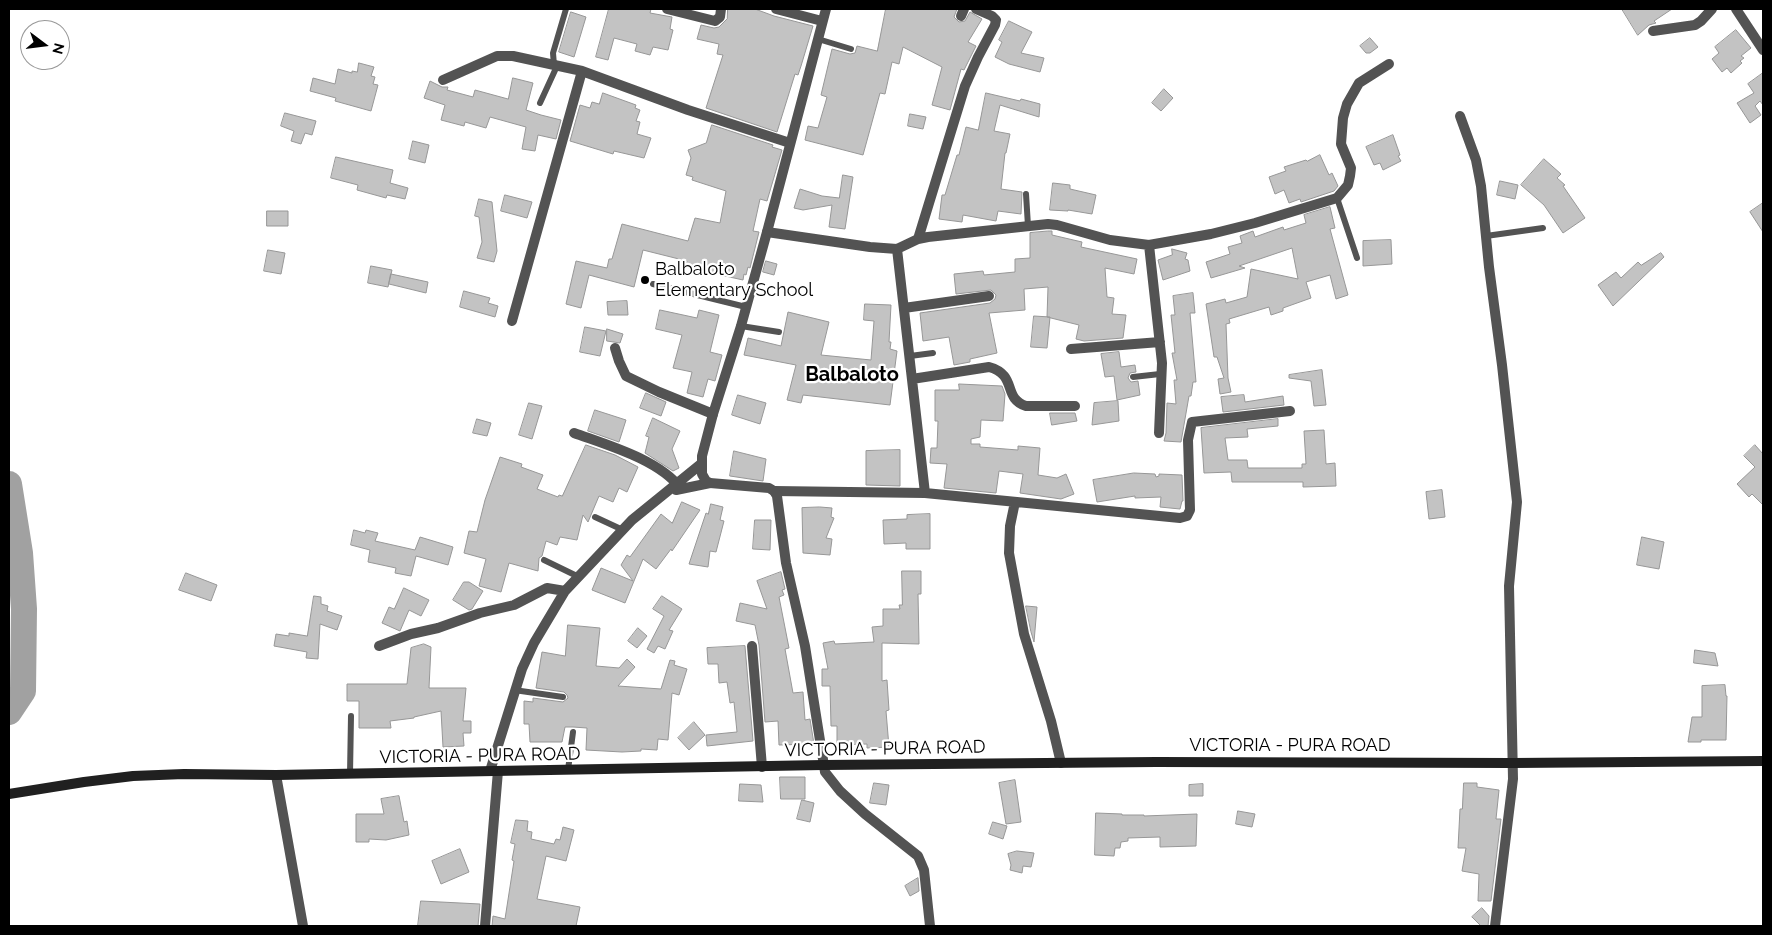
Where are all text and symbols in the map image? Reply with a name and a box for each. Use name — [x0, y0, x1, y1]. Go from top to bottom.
north arrow — [20, 20, 70, 70]
text: N — [49, 41, 68, 56]
place label: Balbaloto Elementary School — [655, 259, 813, 302]
marker: Balbaloto Elementary School — [639, 274, 651, 286]
district label: Balbaloto — [805, 363, 899, 387]
street label: VICTORIA - PURA ROAD — [1189, 735, 1391, 757]
street label: VICTORIA - PURA ROAD — [784, 736, 986, 762]
street label: VICTORIA - PURA ROAD — [379, 743, 581, 769]

